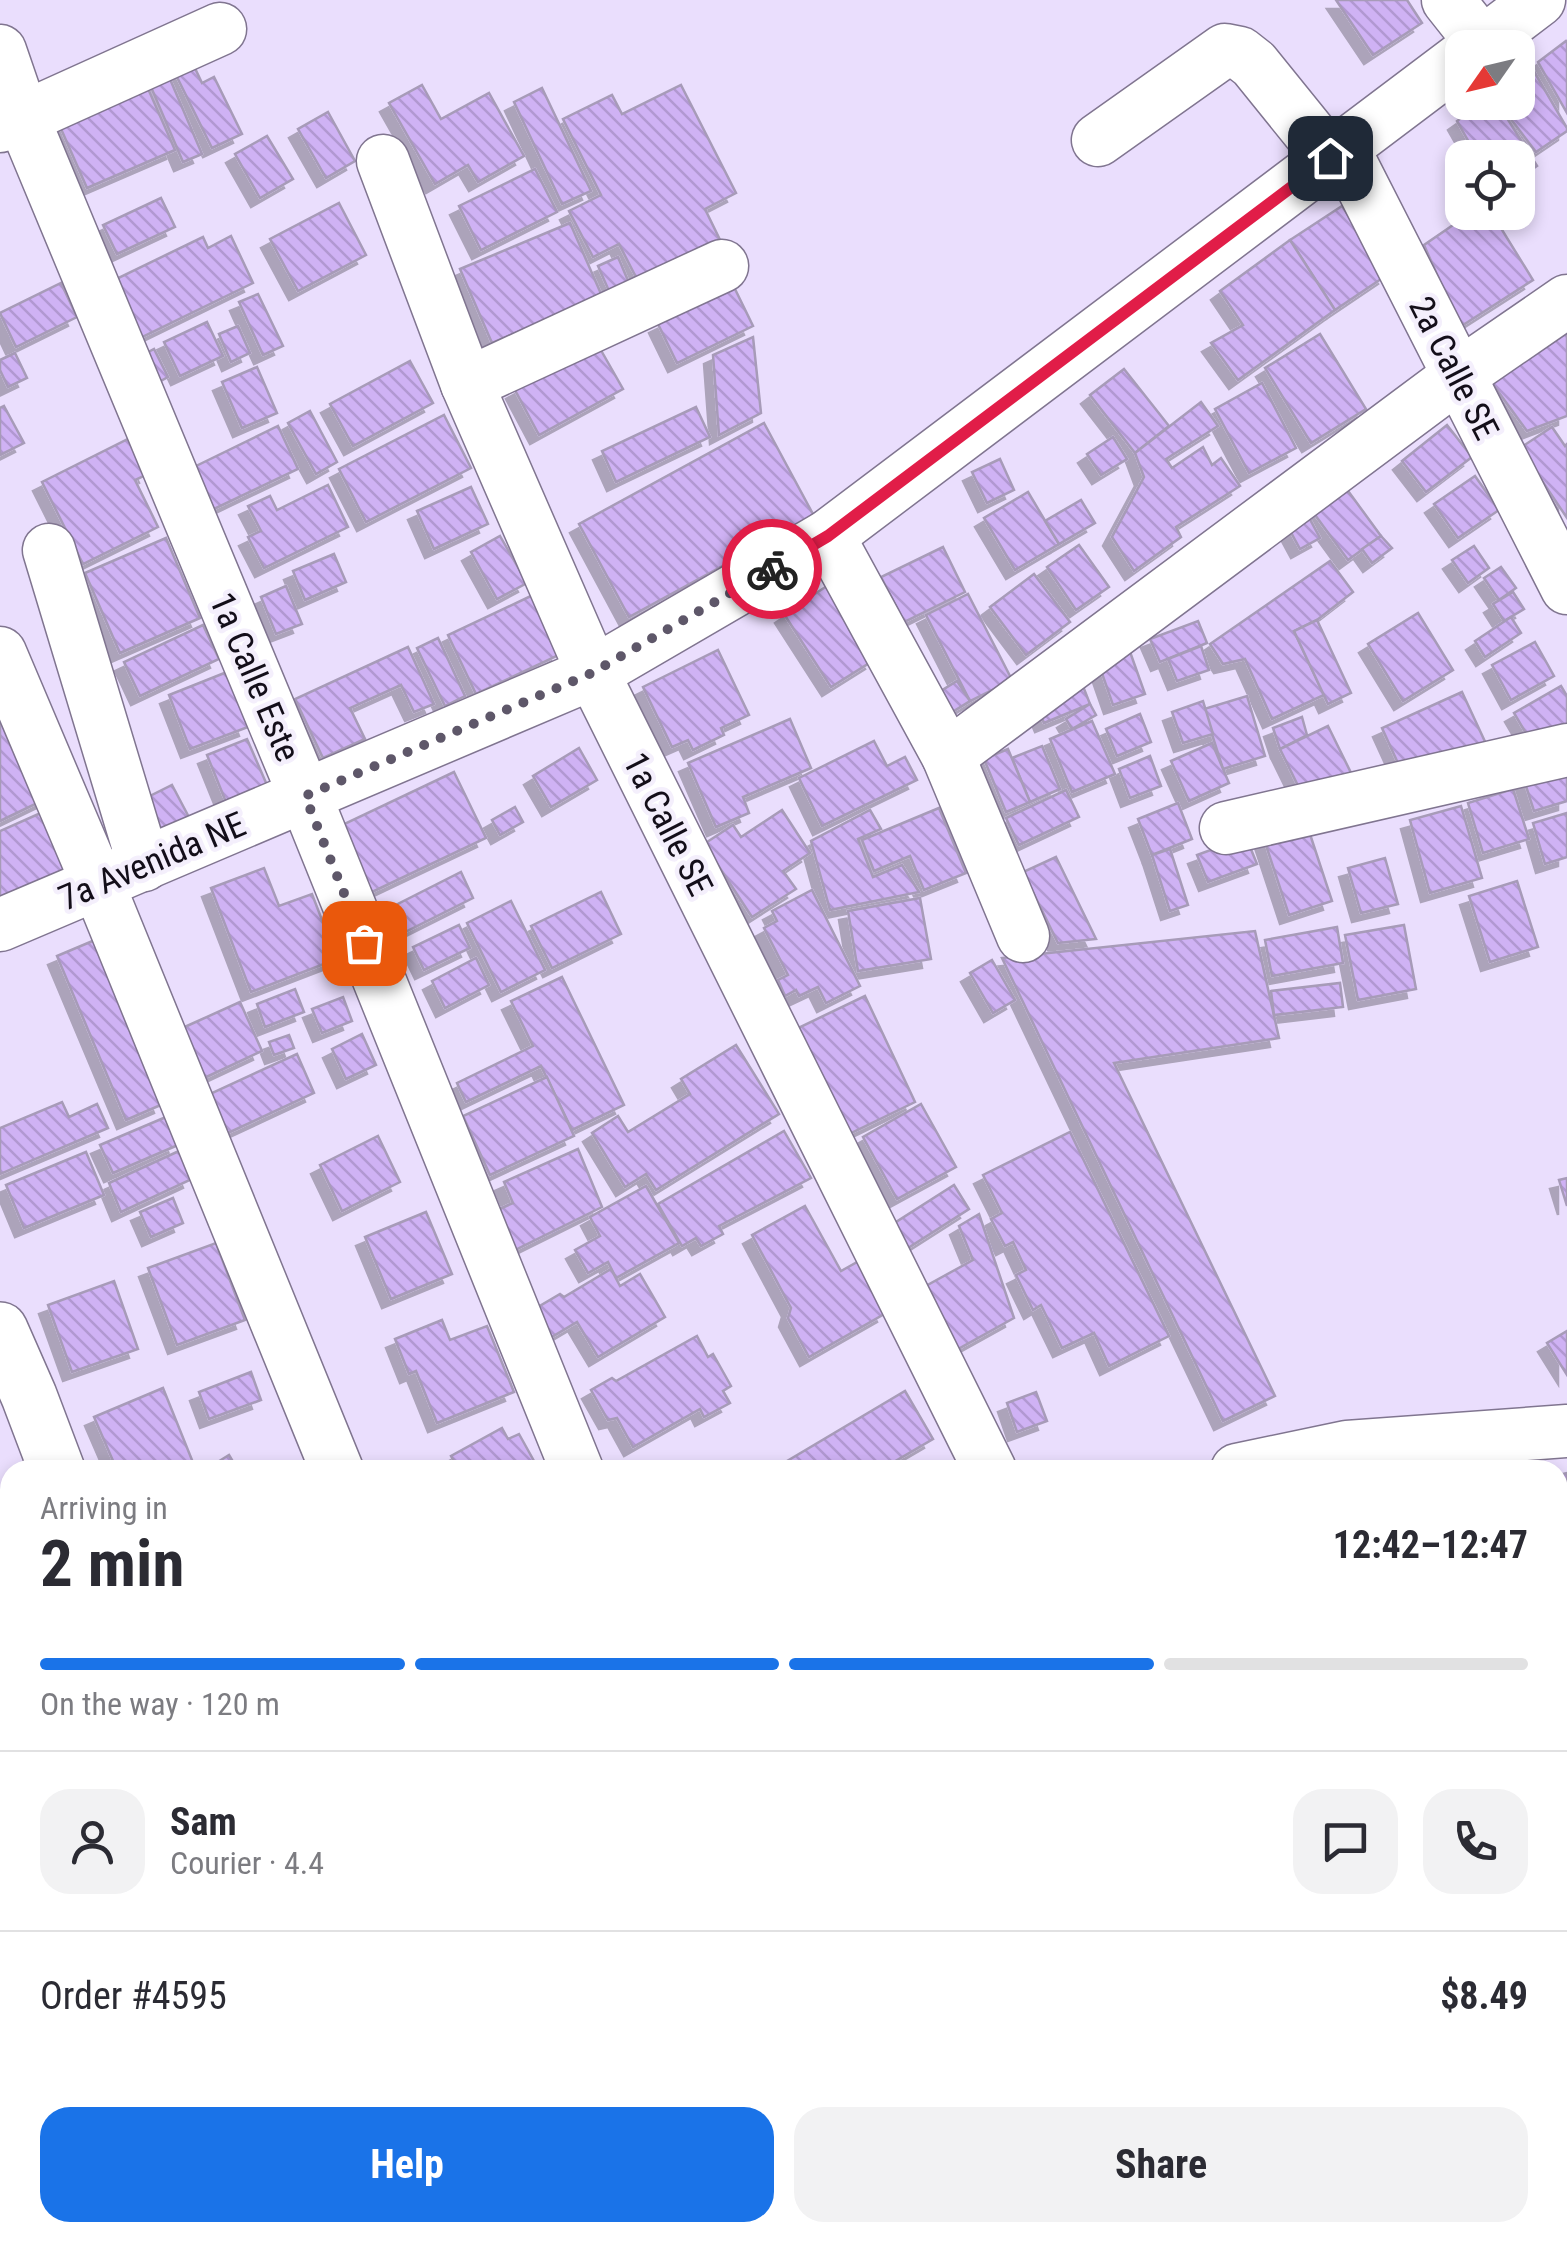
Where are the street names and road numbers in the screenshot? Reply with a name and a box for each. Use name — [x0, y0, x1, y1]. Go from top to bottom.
street label: 2a Calle SE — [1400, 290, 1507, 446]
street label: 1a Calle Este — [201, 587, 308, 768]
street label: 1a Calle SE — [614, 746, 721, 902]
street label: 7a Avenida NE — [53, 804, 252, 919]

